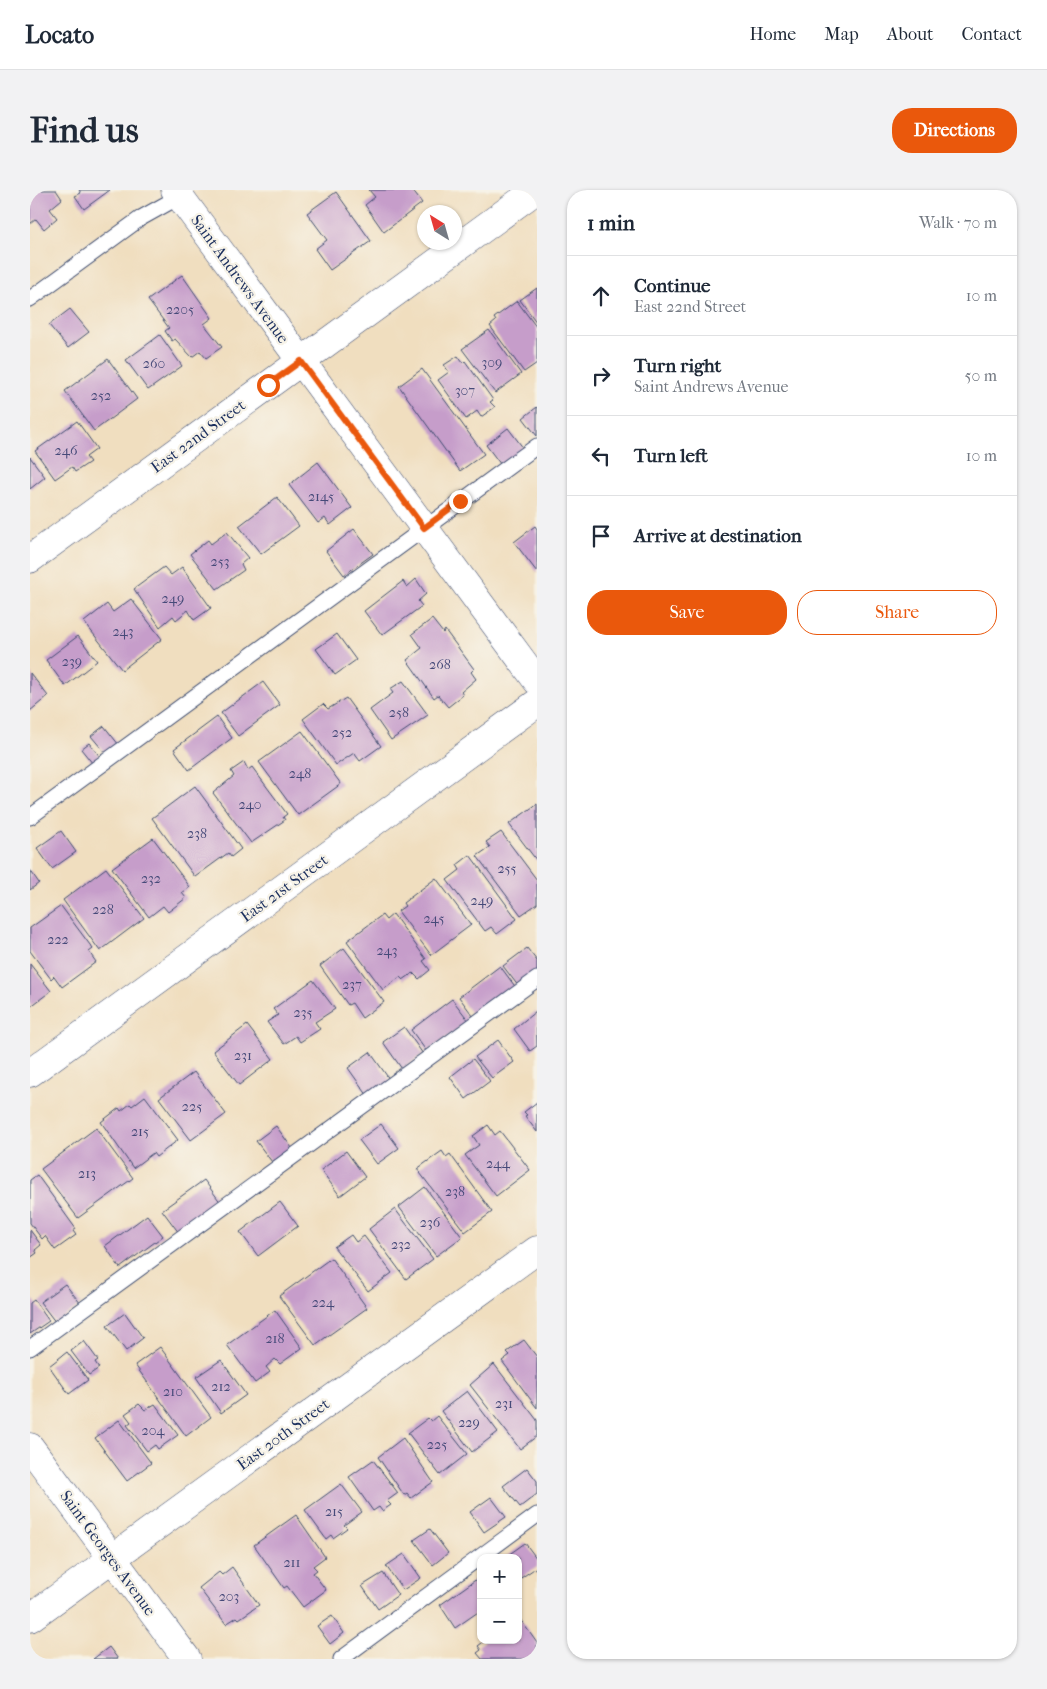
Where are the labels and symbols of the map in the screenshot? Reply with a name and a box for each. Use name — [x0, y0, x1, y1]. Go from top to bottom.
north arrow — [417, 205, 462, 250]
street label: Saint Andrews Avenue — [187, 211, 293, 347]
house number: 2205 — [166, 301, 194, 318]
house number: 309 — [482, 354, 502, 371]
house number: 260 — [143, 355, 165, 372]
route start — [257, 374, 280, 397]
house number: 307 — [455, 382, 475, 399]
house number: 252 — [91, 387, 111, 404]
street label: East 22nd Street — [147, 395, 249, 477]
house number: 246 — [54, 442, 78, 459]
house number: 2145 — [308, 488, 334, 505]
route end — [449, 490, 472, 513]
house number: 253 — [211, 553, 230, 570]
house number: 249 — [162, 590, 184, 607]
house number: 243 — [112, 623, 134, 640]
house number: 239 — [62, 653, 82, 670]
house number: 268 — [429, 656, 451, 673]
house number: 258 — [389, 704, 409, 721]
house number: 252 — [332, 724, 352, 741]
house number: 248 — [289, 765, 311, 782]
house number: 240 — [238, 796, 262, 813]
house number: 238 — [187, 825, 207, 842]
street label: East 21st Street — [237, 850, 332, 926]
house number: 255 — [497, 860, 517, 877]
house number: 232 — [141, 870, 161, 887]
house number: 249 — [471, 892, 493, 909]
house number: 228 — [92, 901, 114, 918]
house number: 245 — [423, 910, 445, 927]
house number: 222 — [47, 931, 69, 948]
house number: 243 — [376, 942, 398, 959]
house number: 237 — [342, 976, 362, 993]
house number: 235 — [294, 1004, 313, 1021]
house number: 231 — [234, 1047, 252, 1064]
house number: 225 — [182, 1098, 202, 1115]
house number: 215 — [131, 1123, 149, 1140]
house number: 244 — [486, 1155, 511, 1172]
house number: 213 — [78, 1165, 96, 1182]
house number: 238 — [445, 1183, 465, 1200]
house number: 236 — [420, 1214, 441, 1231]
house number: 232 — [391, 1236, 411, 1253]
house number: 224 — [312, 1294, 335, 1311]
house number: 218 — [265, 1330, 285, 1347]
house number: 212 — [211, 1378, 231, 1395]
house number: 210 — [163, 1383, 183, 1400]
street label: East 20th Street — [233, 1394, 333, 1474]
house number: 231 — [495, 1395, 513, 1412]
house number: 229 — [458, 1414, 480, 1431]
house number: 204 — [141, 1422, 165, 1439]
house number: 225 — [427, 1436, 447, 1453]
street label: Saint Georges Avenue — [56, 1487, 160, 1619]
house number: 215 — [325, 1503, 343, 1520]
house number: 211 — [283, 1554, 301, 1571]
house number: 203 — [219, 1588, 239, 1605]

